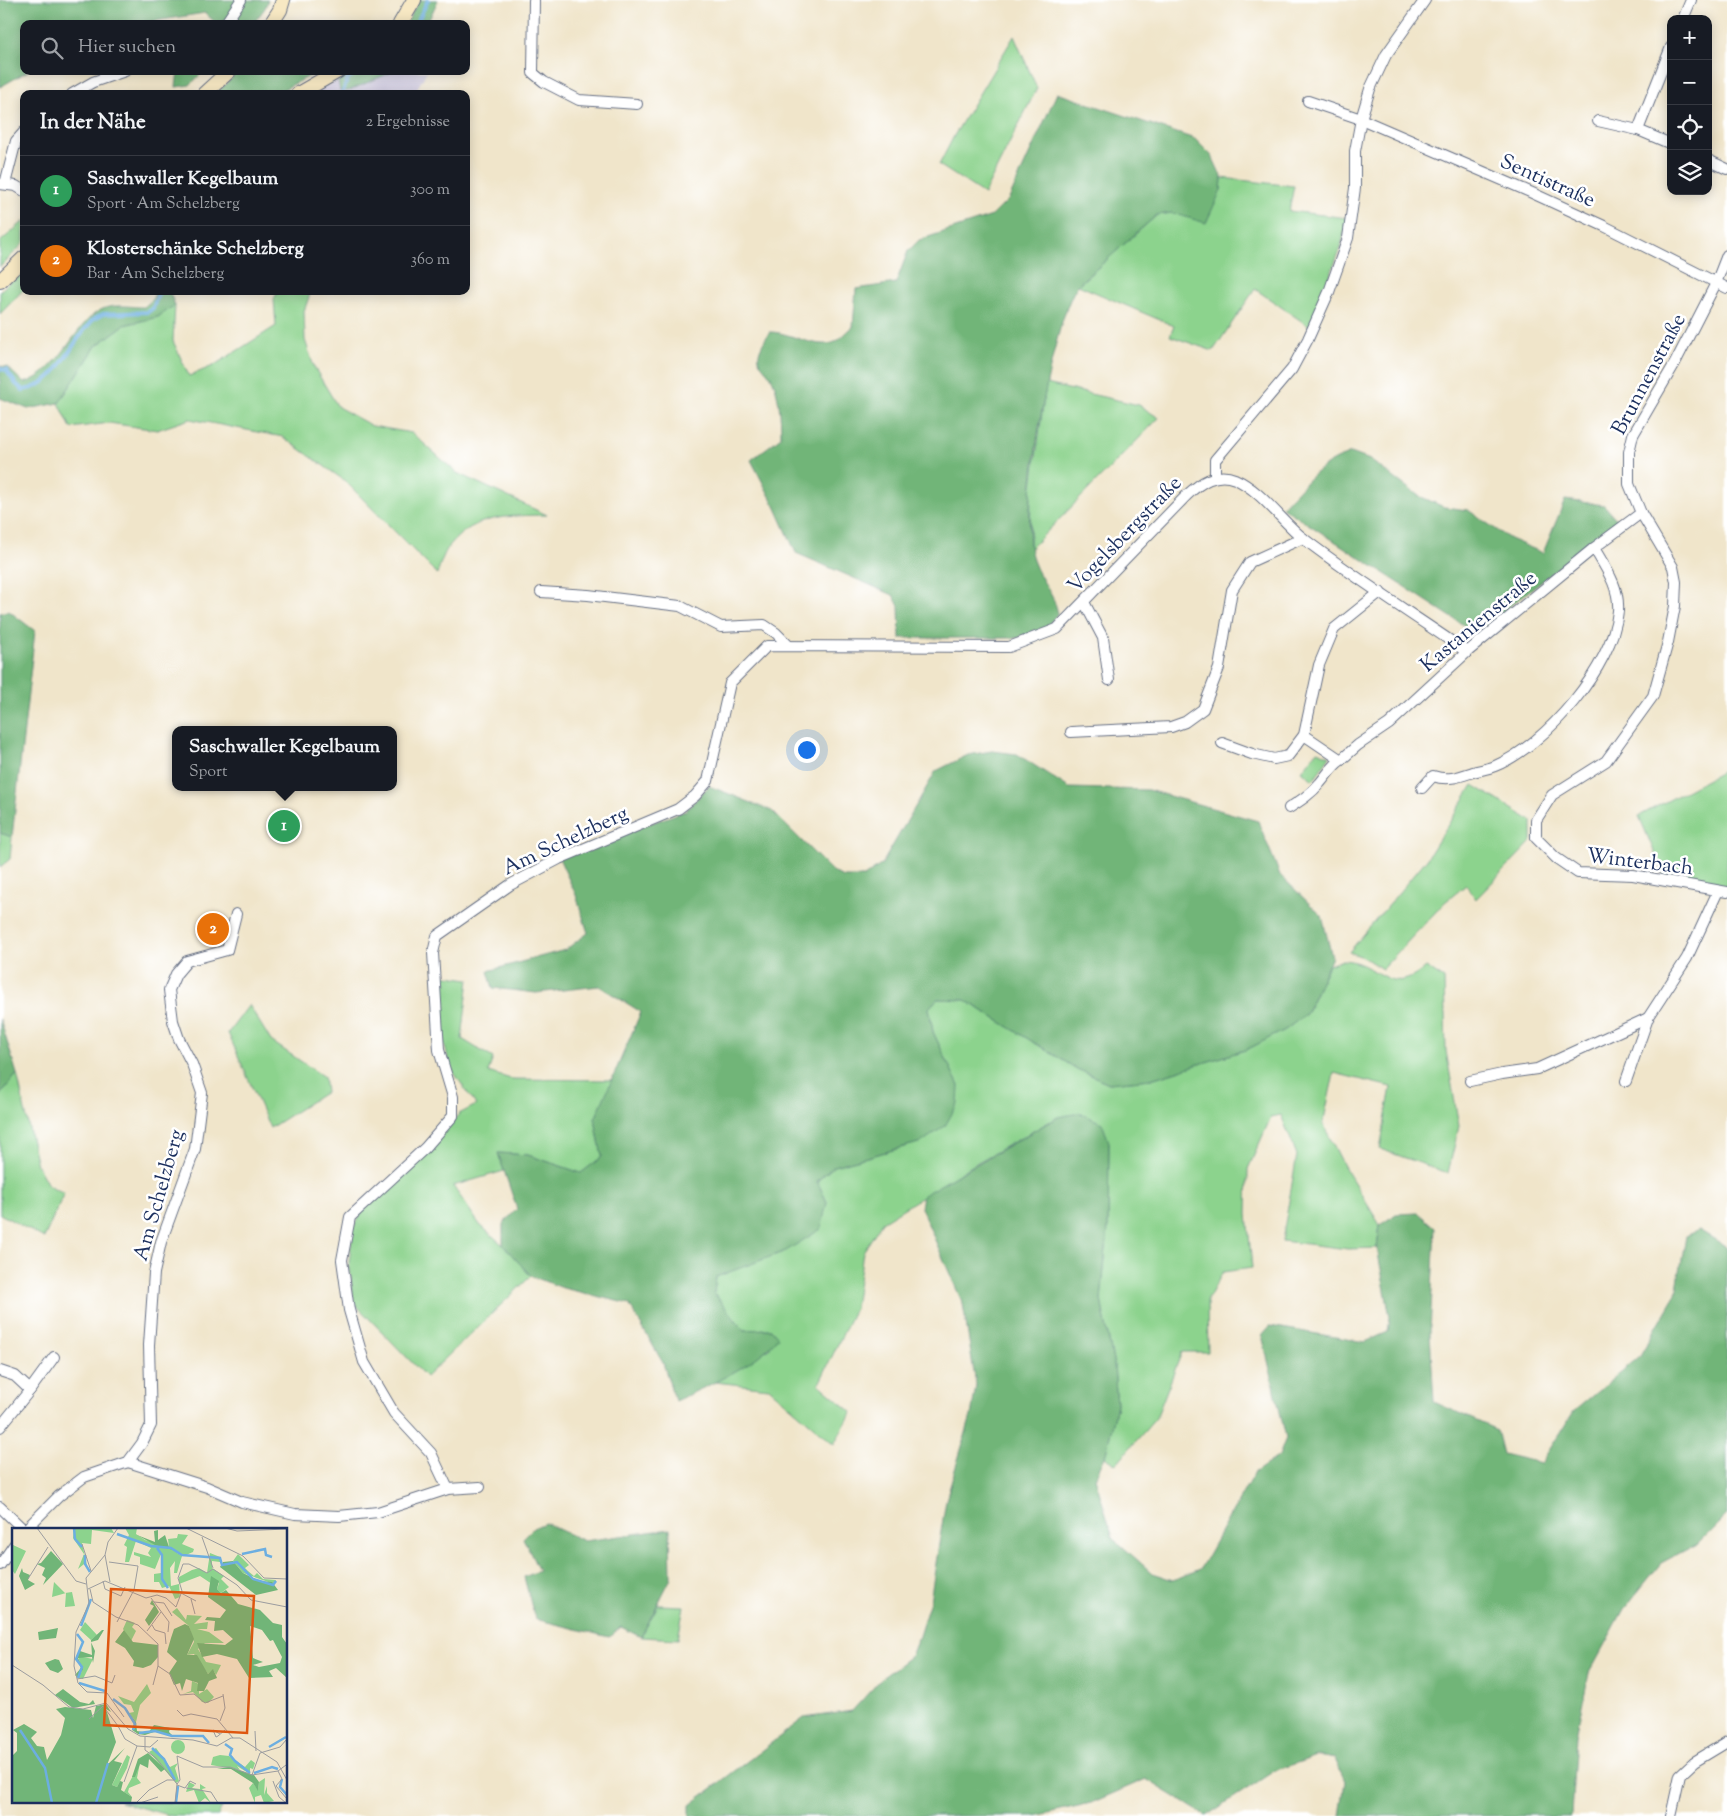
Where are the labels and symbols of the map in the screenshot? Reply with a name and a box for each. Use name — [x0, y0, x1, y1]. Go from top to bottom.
street label: Sentistraße — [1495, 147, 1600, 216]
street label: Brunnenstraße — [1605, 309, 1694, 441]
street label: Vogelsbergstraße — [1061, 470, 1189, 601]
street label: Kastanienstraße — [1414, 565, 1544, 680]
your location — [794, 737, 820, 763]
street label: Am Schelzberg — [498, 800, 634, 884]
pin: 1 — [268, 807, 300, 845]
street label: Winterbach — [1585, 842, 1695, 884]
pin: 2 — [197, 910, 229, 948]
street label: Am Schelzberg — [127, 1126, 193, 1265]
inset map — [12, 1528, 288, 1804]

